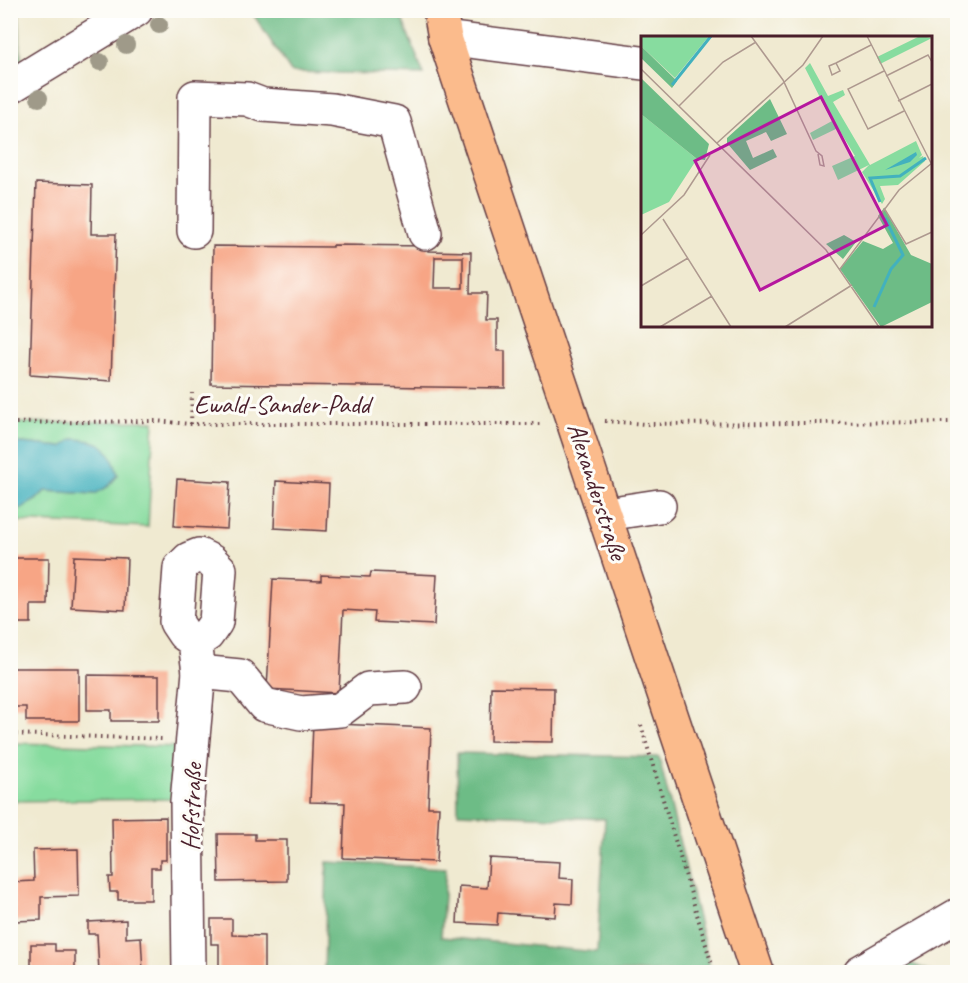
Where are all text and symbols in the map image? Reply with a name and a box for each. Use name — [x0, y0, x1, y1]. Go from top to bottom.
inset map — [641, 36, 932, 327]
street label: Ewald-Sander-Padd — [194, 388, 374, 421]
street label: Alexanderstraße — [560, 419, 636, 566]
street label: Hofstraße — [173, 760, 210, 851]

